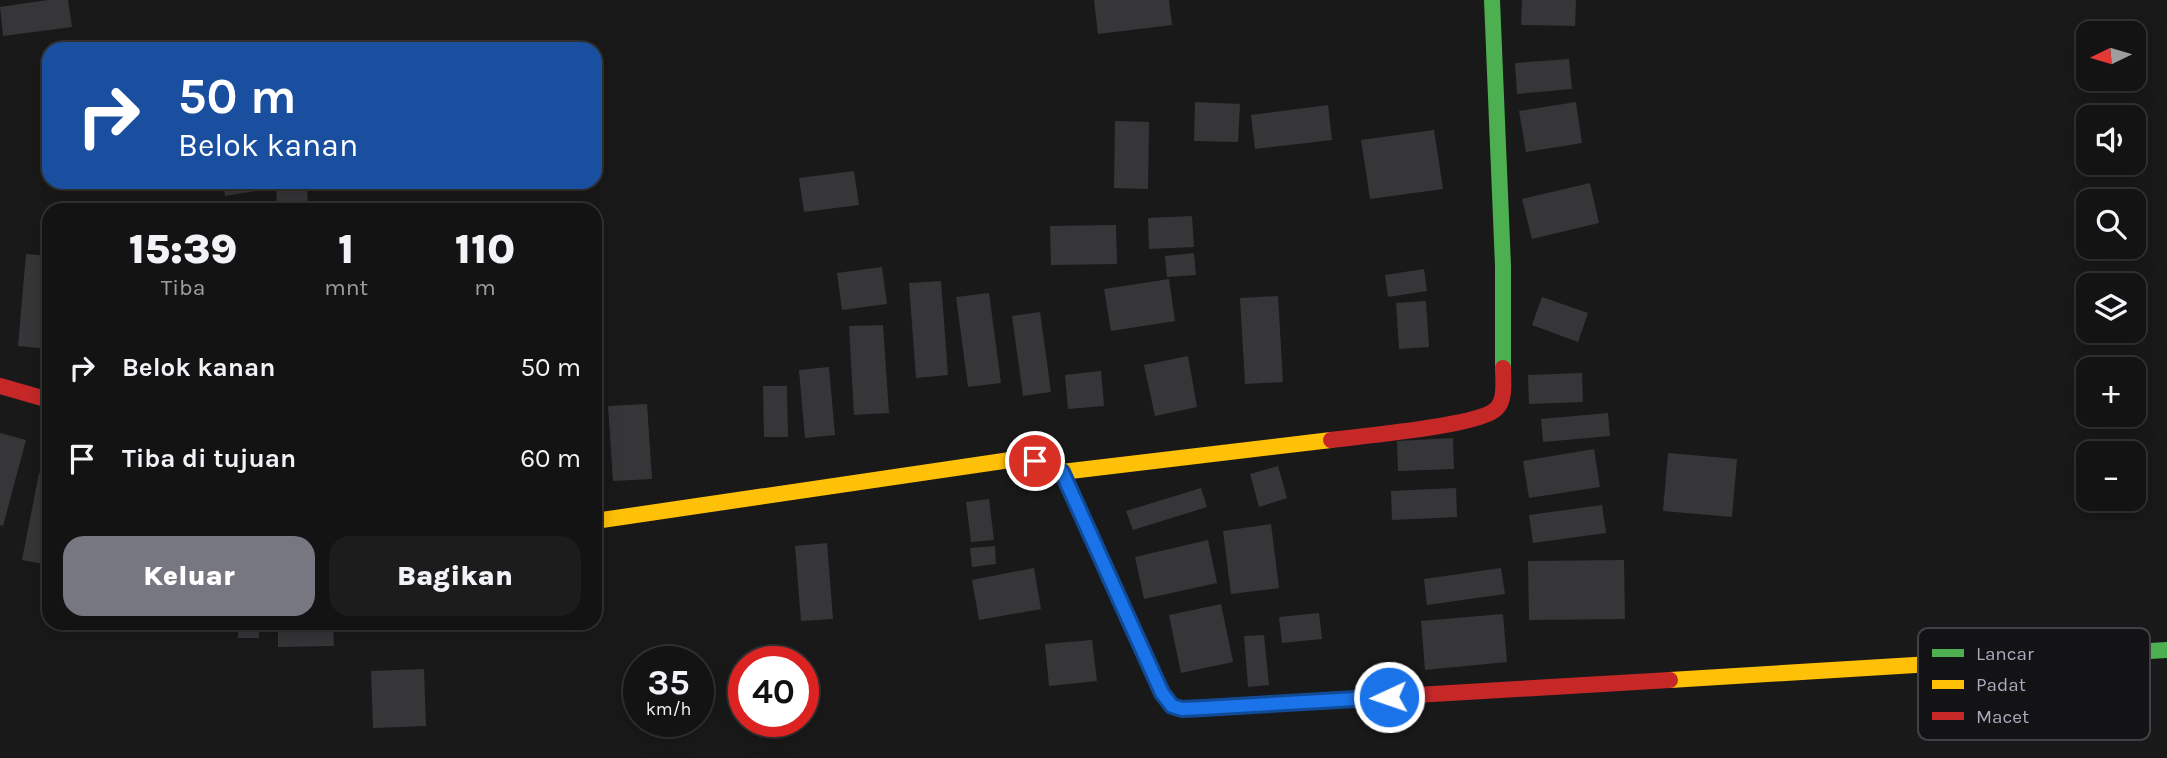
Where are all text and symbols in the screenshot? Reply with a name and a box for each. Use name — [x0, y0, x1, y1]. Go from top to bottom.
north arrow — [2076, 21, 2146, 91]
map controls — [2076, 21, 2146, 511]
text: 50 m — [178, 68, 296, 125]
icon: right — [63, 70, 154, 161]
button: sound — [2076, 105, 2146, 175]
text: Belok kanan — [178, 127, 358, 164]
button: search — [2076, 189, 2146, 259]
text: 15:39 — [129, 224, 237, 274]
text: 1 — [338, 224, 354, 274]
text: 110 — [455, 224, 515, 274]
button: layers — [2076, 273, 2146, 343]
text: Tiba — [161, 274, 205, 301]
text: mnt — [324, 274, 368, 301]
text: m — [474, 274, 496, 301]
icon: right — [63, 349, 101, 387]
text: Belok kanan — [122, 352, 275, 383]
text: 50 m — [520, 352, 581, 383]
button: + — [2076, 357, 2146, 427]
pin — [1005, 431, 1065, 491]
icon: arrive — [63, 440, 101, 478]
button: − — [2076, 441, 2146, 511]
icon: arrive — [1016, 442, 1054, 480]
text: Tiba di tujuan — [122, 443, 296, 474]
text: 60 m — [520, 443, 581, 474]
button: Keluar — [63, 536, 315, 616]
button: Bagikan — [329, 536, 581, 616]
legend — [1918, 628, 2150, 740]
text: Lancar — [1976, 643, 2034, 665]
speed limit sign: 40 — [728, 646, 819, 737]
position arrow — [1352, 660, 1426, 734]
text: 35 — [647, 662, 690, 703]
text: Padat — [1976, 674, 2026, 696]
text: km/h — [646, 698, 691, 720]
text: Macet — [1976, 706, 2029, 728]

